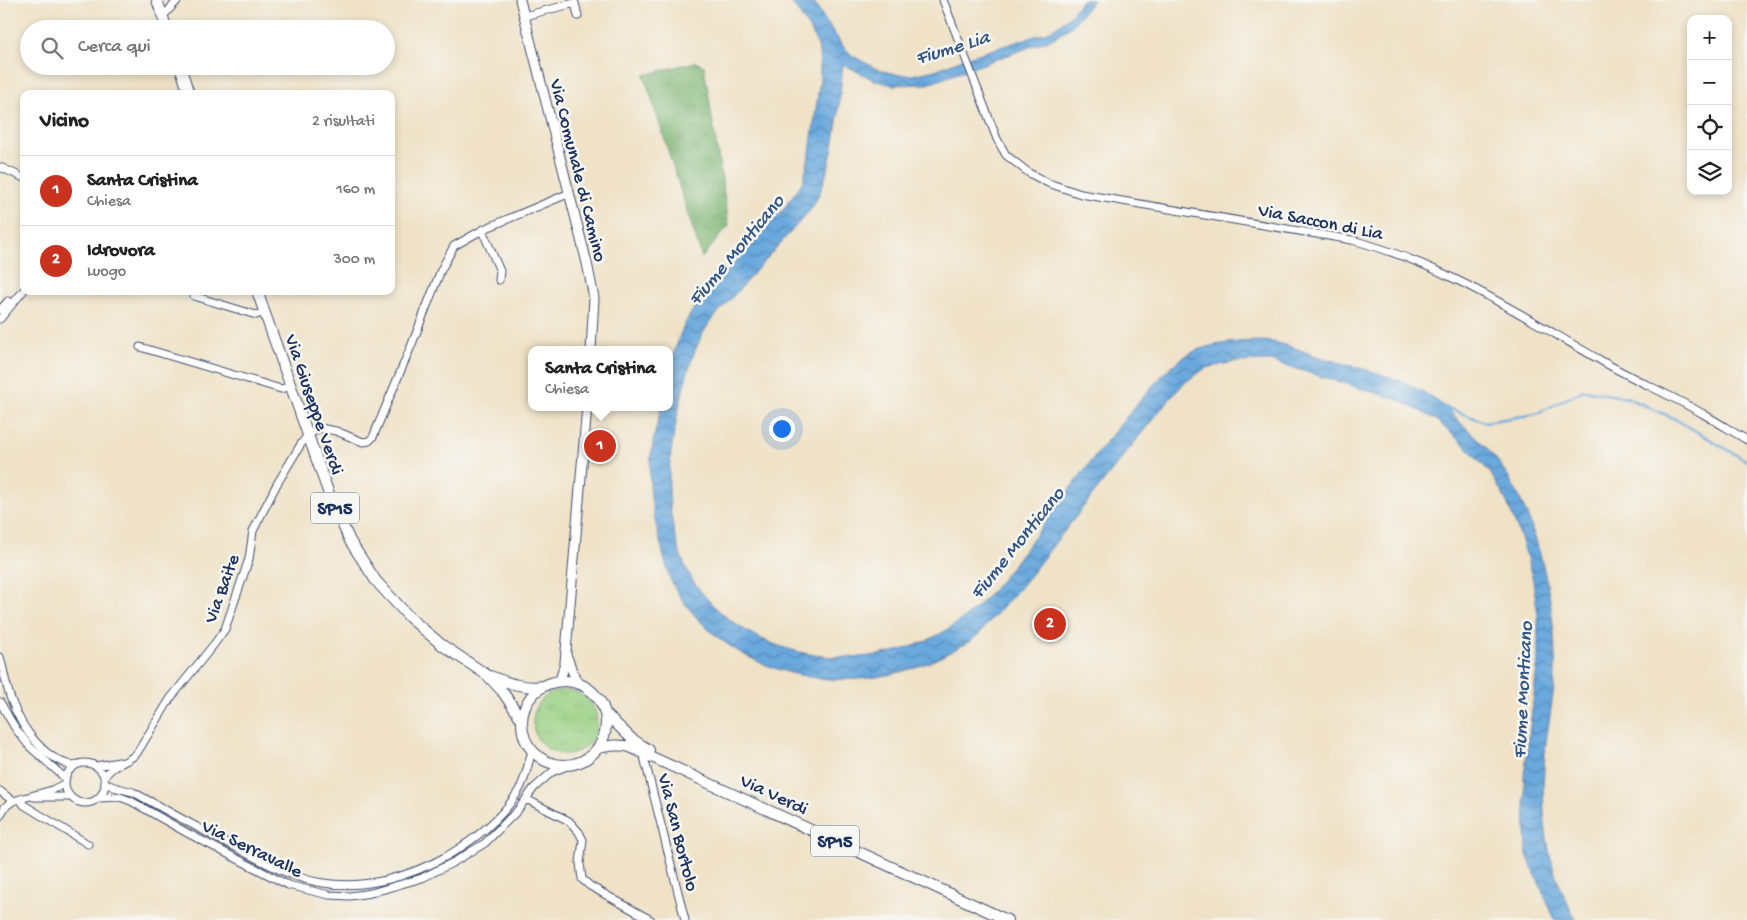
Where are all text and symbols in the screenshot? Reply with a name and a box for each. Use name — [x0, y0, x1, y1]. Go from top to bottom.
map controls — [1687, 15, 1732, 195]
button: + — [1687, 15, 1732, 60]
search box — [20, 20, 395, 75]
water label: Fiume Lia — [913, 27, 995, 71]
icon: search — [38, 34, 66, 62]
text: Cerca qui — [78, 36, 151, 59]
button: − — [1687, 60, 1732, 105]
street label: Via Comunale di Camino — [543, 76, 610, 265]
button: locate — [1687, 105, 1732, 150]
text: Vicino — [40, 110, 89, 135]
text: 2 risultati — [312, 113, 375, 132]
button: layers — [1687, 150, 1732, 195]
text: Santa Cristina — [87, 170, 198, 193]
text: 1 — [53, 181, 59, 200]
text: 160 m — [336, 181, 375, 200]
water label: Fiume Monticano — [685, 190, 792, 311]
text: Chiesa — [87, 193, 131, 212]
street label: Via Saccon di Lia — [1255, 200, 1386, 247]
text: Idrovora — [87, 240, 155, 263]
text: 2 — [52, 251, 60, 270]
text: 300 m — [333, 251, 375, 270]
text: Luogo — [87, 263, 126, 282]
street label: Via Giuseppe Verdi — [278, 331, 347, 478]
popup — [528, 346, 673, 411]
text: Santa Cristina — [545, 358, 656, 381]
text: Chiesa — [545, 381, 589, 400]
your location — [769, 416, 795, 442]
pin: 1 — [584, 427, 616, 465]
water label: Fiume Monticano — [967, 482, 1072, 605]
road number: SP15 — [311, 492, 359, 524]
street label: Via Baite — [200, 551, 246, 628]
pin: 2 — [1034, 605, 1066, 643]
water label: Fiume Monticano — [1509, 619, 1540, 759]
street label: Via Verdi — [735, 770, 811, 822]
street label: Via San Bortolo — [651, 771, 702, 894]
street label: Via Serravalle — [196, 815, 306, 885]
road number: SP15 — [811, 826, 859, 856]

